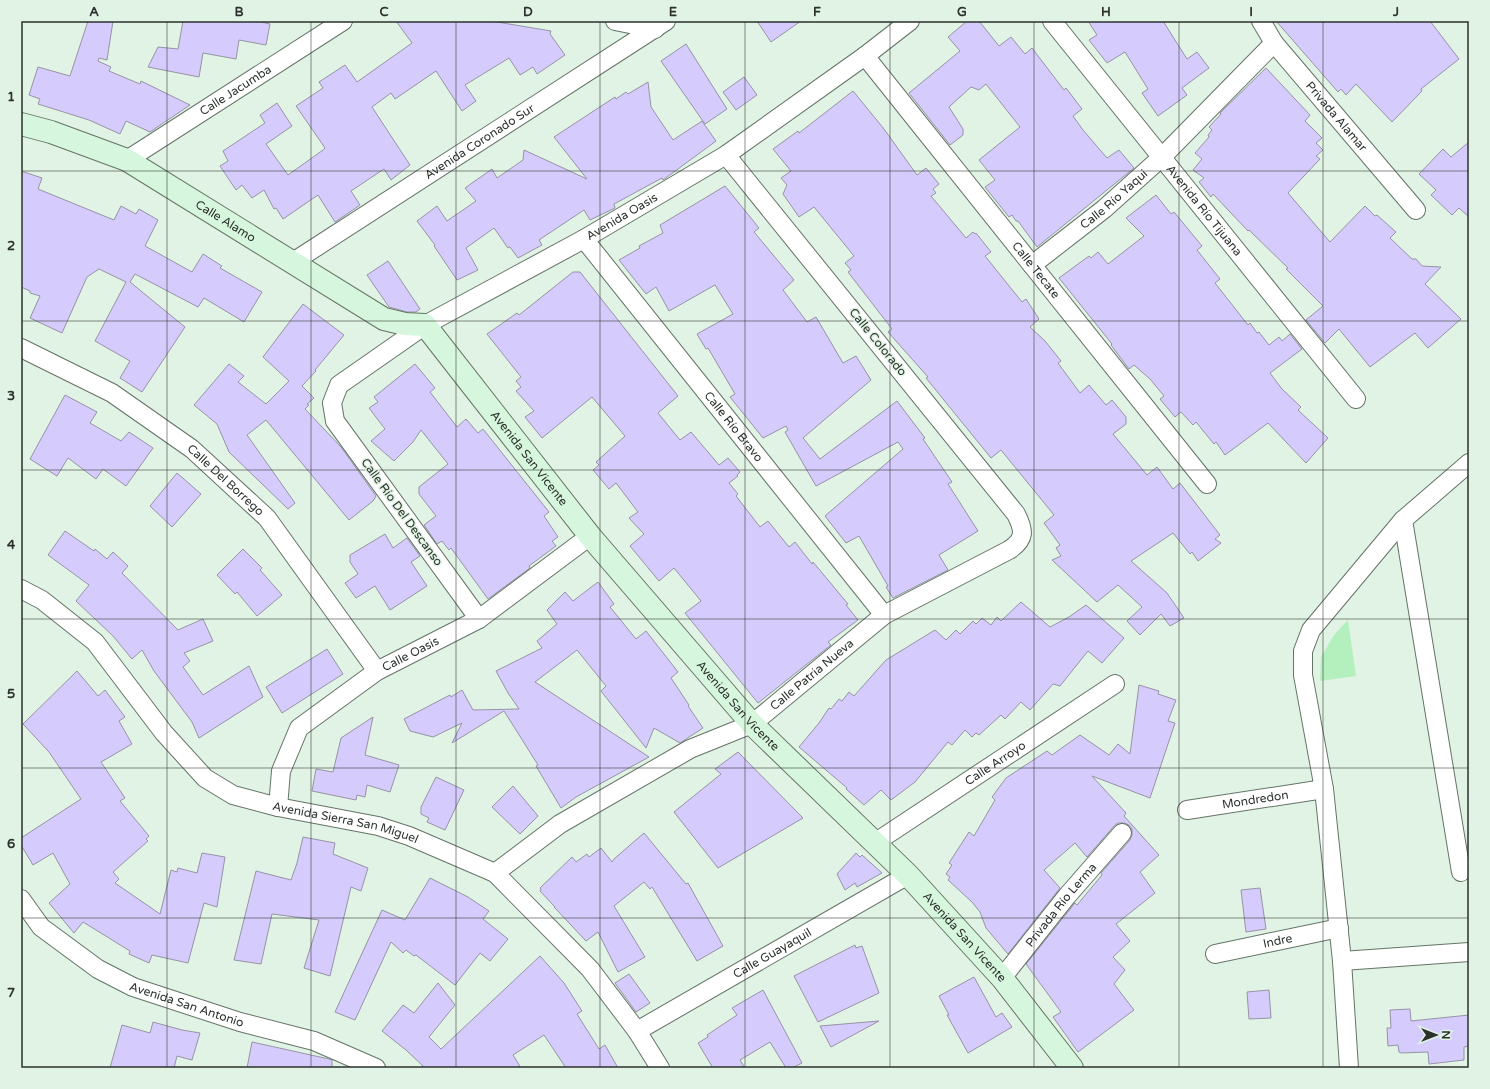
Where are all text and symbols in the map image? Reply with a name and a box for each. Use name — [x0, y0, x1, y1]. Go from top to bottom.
text: A — [89, 4, 99, 20]
text: B — [234, 4, 244, 20]
text: C — [379, 4, 389, 20]
text: D — [523, 4, 533, 20]
text: E — [669, 4, 677, 20]
text: F — [813, 4, 821, 20]
text: G — [957, 4, 967, 20]
text: H — [1101, 4, 1111, 20]
text: I — [1249, 4, 1253, 20]
text: J — [1392, 4, 1399, 20]
street label: Calle Jacumba — [197, 62, 274, 118]
street label: Privada Alamar — [1303, 79, 1370, 154]
text: 1 — [7, 89, 15, 105]
street label: Avenida Coronado Sur — [422, 101, 537, 182]
street label: Avenida Río Tijuana — [1164, 162, 1245, 259]
street label: Calle Río Yaqui — [1077, 166, 1150, 232]
street label: Avenida Oasis — [584, 190, 660, 243]
street label: Calle Alamo — [193, 197, 258, 245]
text: 2 — [7, 238, 15, 254]
street label: Calle Tecate — [1009, 239, 1063, 301]
street label: Calle Colorado — [846, 305, 910, 379]
text: 3 — [7, 388, 15, 404]
street label: Calle Río Bravo — [701, 389, 766, 465]
street label: Avenida San Vicente — [488, 408, 571, 509]
street label: Calle Del Borrego — [185, 441, 267, 519]
street label: Calle Río Del Descanso — [358, 456, 446, 568]
text: 4 — [7, 537, 16, 553]
street label: Calle Oasis — [380, 633, 442, 674]
street label: Calle Patria Nueva — [767, 636, 856, 713]
street label: Avenida San Vicente — [694, 658, 783, 754]
text: 5 — [7, 686, 15, 702]
street label: Calle Arroyo — [962, 738, 1028, 788]
street label: Mondredon — [1221, 788, 1289, 812]
street label: Avenida Sierra San Miguel — [271, 799, 421, 846]
text: 6 — [7, 836, 15, 852]
street label: Privada Río Lerma — [1023, 860, 1100, 949]
street label: Avenida San Vicente — [920, 889, 1009, 985]
street label: Calle Guayaquil — [731, 925, 814, 981]
street label: Indre — [1262, 931, 1294, 951]
street label: Avenida San Antonio — [128, 979, 246, 1030]
text: 7 — [7, 985, 15, 1001]
north arrow — [1416, 1015, 1456, 1055]
text: N — [1439, 1031, 1452, 1039]

